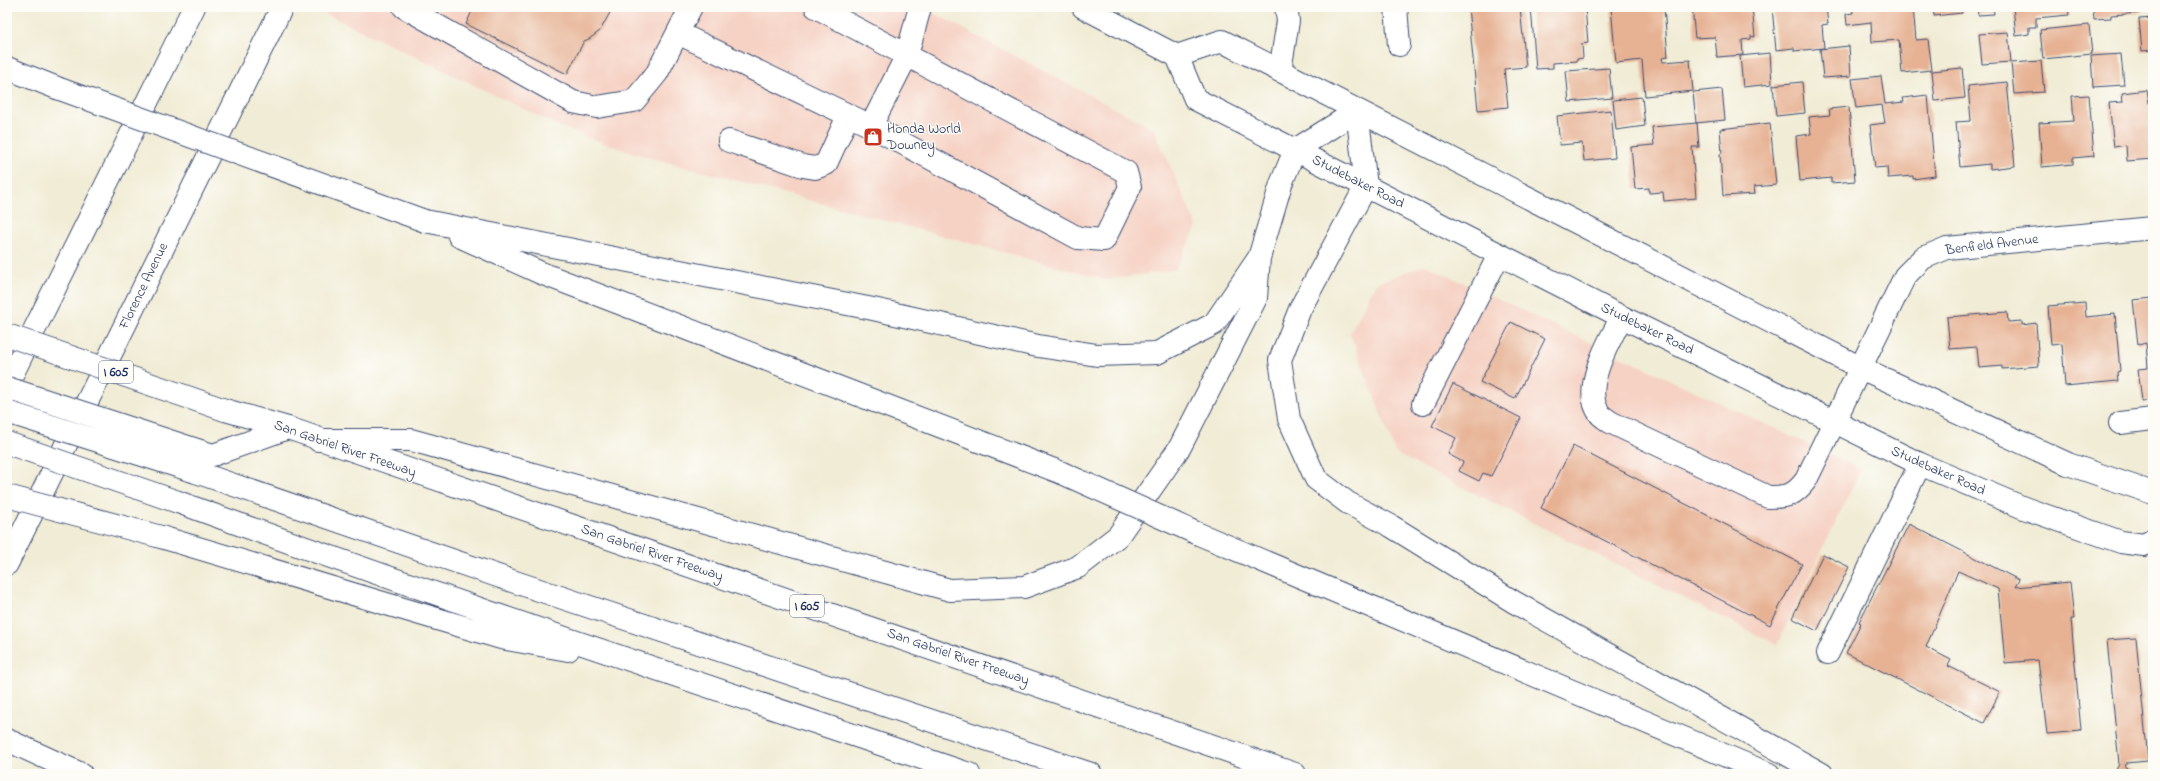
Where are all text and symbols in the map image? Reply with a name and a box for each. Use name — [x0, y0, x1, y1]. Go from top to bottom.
place label: Honda World Downey — [886, 119, 961, 157]
shop icon: Honda World Downey — [862, 126, 884, 148]
street label: Studebaker Road — [1308, 150, 1408, 214]
street label: Benfield Avenue — [1943, 229, 2040, 261]
street label: Florence Avenue — [114, 238, 174, 334]
street label: Studebaker Road — [1597, 297, 1697, 361]
road number: I 605 — [99, 361, 133, 383]
street label: San Gabriel River Freeway — [271, 415, 419, 484]
street label: Studebaker Road — [1887, 441, 1989, 501]
street label: San Gabriel River Freeway — [578, 519, 726, 588]
road number: I 605 — [790, 595, 824, 617]
street label: San Gabriel River Freeway — [884, 623, 1032, 692]

